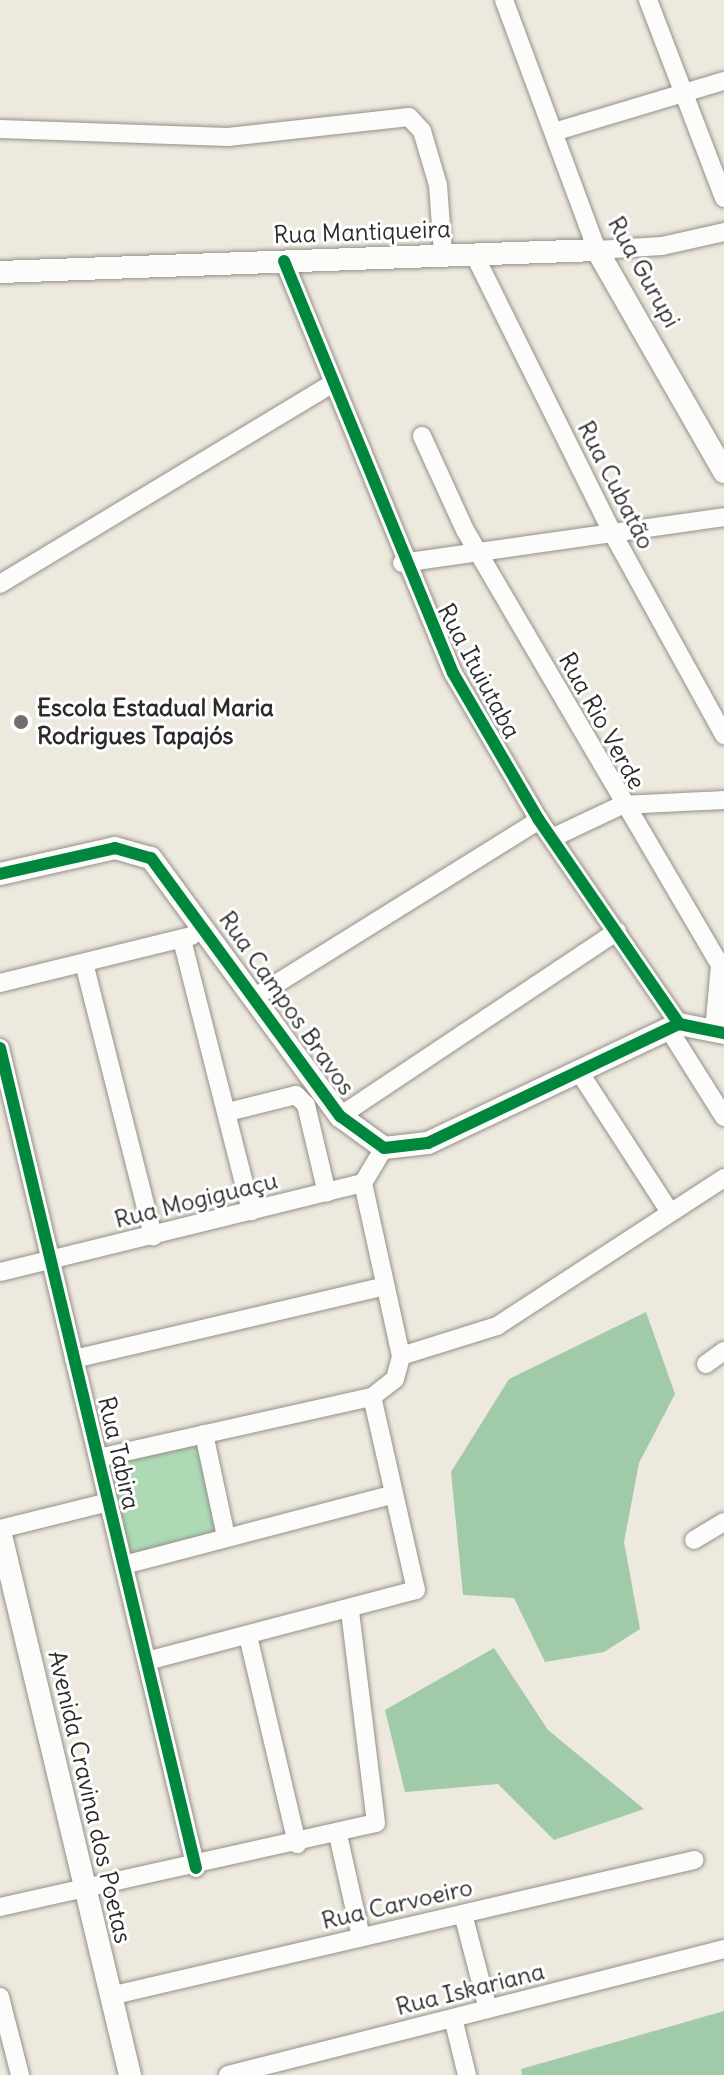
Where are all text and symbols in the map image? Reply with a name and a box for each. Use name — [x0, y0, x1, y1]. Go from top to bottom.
street label: Rua Gurupi — [602, 211, 686, 333]
street label: Rua Mantiqueira — [273, 215, 451, 249]
street label: Rua Cubatão — [571, 416, 661, 554]
street label: Rua Ituiutaba — [431, 599, 527, 743]
street label: Rua Rio Verde — [553, 648, 651, 794]
place label: Escola Estadual Maria Rodrigues Tapajós — [37, 694, 274, 750]
marker: Escola Estadual Maria Rodrigues Tapajós — [12, 713, 30, 731]
street label: Rua Campos Bravos — [213, 906, 361, 1100]
street label: Rua Mogiguaçu — [111, 1166, 281, 1234]
street label: Rua Tabira — [92, 1394, 146, 1512]
street label: Avenida Cravina dos Poetas — [42, 1648, 138, 1946]
street label: Rua Carvoeiro — [319, 1873, 475, 1935]
street label: Rua Iskariana — [393, 1957, 547, 2021]

